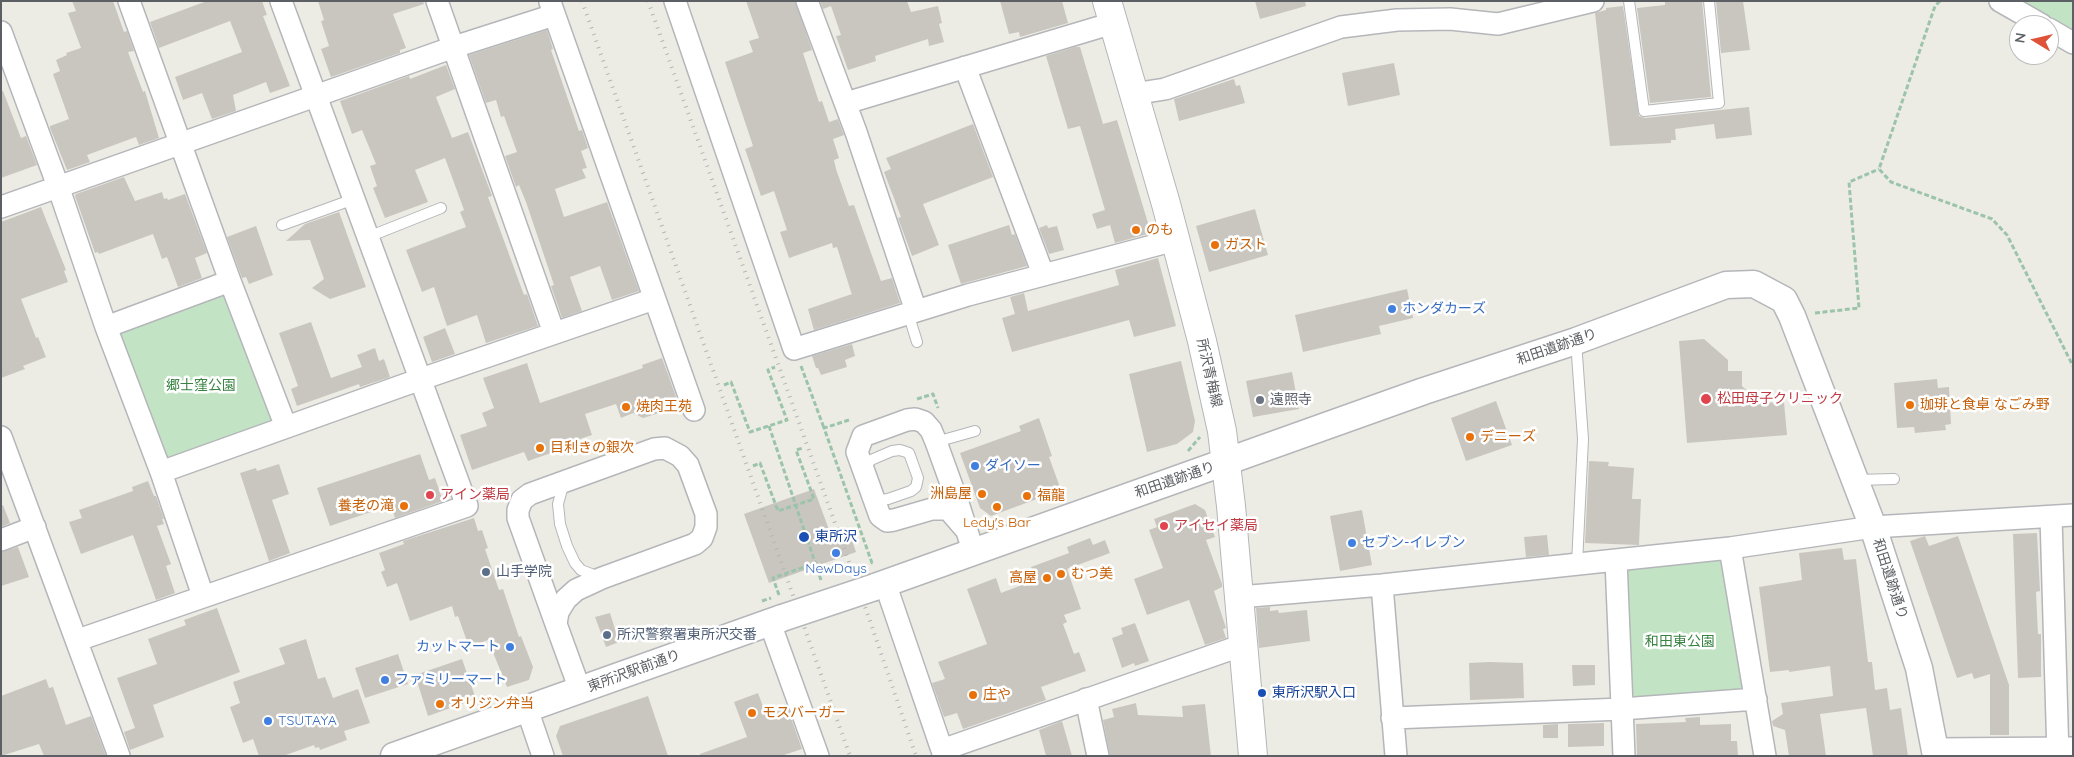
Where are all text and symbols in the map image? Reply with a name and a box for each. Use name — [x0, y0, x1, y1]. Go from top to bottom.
north arrow — [2009, 15, 2059, 65]
text: N — [2010, 31, 2030, 44]
place label: のも — [1146, 222, 1174, 238]
marker: のも — [1130, 224, 1142, 236]
place label: ガスト — [1225, 237, 1267, 253]
marker: ガスト — [1209, 239, 1221, 251]
place label: ホンダカーズ — [1402, 301, 1486, 317]
marker: ホンダカーズ — [1386, 303, 1398, 315]
street label: 和田遺跡通り — [1515, 325, 1599, 369]
street label: 所沢青梅線 — [1193, 337, 1225, 409]
park label: 郷士窪公園 — [166, 378, 236, 394]
place label: 松田母子クリニック — [1717, 391, 1843, 407]
place label: 遠照寺 — [1270, 392, 1312, 408]
marker: 松田母子クリニック — [1699, 392, 1713, 406]
marker: 遠照寺 — [1254, 394, 1266, 406]
place label: 珈琲と食卓 なごみ野 — [1920, 397, 2050, 413]
place label: 焼肉王苑 — [636, 399, 692, 415]
marker: 珈琲と食卓 なごみ野 — [1904, 399, 1916, 411]
marker: 焼肉王苑 — [620, 401, 632, 413]
place label: デニーズ — [1480, 429, 1536, 445]
marker: デニーズ — [1464, 431, 1476, 443]
place label: 目利きの銀次 — [550, 440, 634, 456]
marker: 目利きの銀次 — [534, 442, 546, 454]
place label: ダイソー — [985, 458, 1041, 474]
street label: 和田遺跡通り — [1133, 458, 1217, 502]
marker: ダイソー — [969, 460, 981, 472]
place label: 洲島屋 — [930, 486, 972, 502]
place label: アイン薬局 — [440, 487, 510, 503]
marker: 洲島屋 — [976, 488, 988, 500]
place label: 福龍 — [1037, 488, 1065, 504]
marker: アイン薬局 — [424, 489, 436, 501]
marker: 福龍 — [1021, 490, 1033, 502]
place label: 養老の滝 — [338, 498, 394, 514]
marker: 養老の滝 — [398, 500, 410, 512]
marker: Ledy's Bar — [991, 501, 1003, 513]
place label: Ledy's Bar — [963, 515, 1031, 531]
place label: アイセイ薬局 — [1174, 518, 1258, 534]
marker: アイセイ薬局 — [1158, 520, 1170, 532]
place label: 東所沢 — [815, 529, 857, 545]
marker: 東所沢 — [797, 530, 811, 544]
place label: セブン-イレブン — [1362, 535, 1465, 551]
street label: 和田遺跡通り — [1869, 536, 1911, 622]
marker: セブン-イレブン — [1346, 537, 1358, 549]
marker: NewDays — [830, 547, 842, 559]
place label: NewDays — [805, 561, 867, 577]
place label: 山手学院 — [496, 564, 552, 580]
marker: 山手学院 — [480, 566, 492, 578]
place label: むつ美 — [1071, 566, 1113, 582]
marker: むつ美 — [1055, 568, 1067, 580]
place label: 高屋 — [1009, 570, 1037, 586]
marker: 高屋 — [1041, 572, 1053, 584]
place label: 所沢警察署東所沢交番 — [617, 627, 757, 643]
marker: 所沢警察署東所沢交番 — [601, 629, 613, 641]
park label: 和田東公園 — [1645, 634, 1715, 650]
place label: カットマート — [416, 639, 500, 655]
marker: カットマート — [504, 641, 516, 653]
street label: 東所沢駅前通り — [585, 646, 683, 696]
place label: ファミリーマート — [395, 672, 507, 688]
marker: ファミリーマート — [379, 674, 391, 686]
place label: 東所沢駅入口 — [1272, 685, 1356, 701]
place label: 庄や — [983, 687, 1011, 703]
marker: 東所沢駅入口 — [1256, 687, 1268, 699]
marker: 庄や — [967, 689, 979, 701]
place label: オリジン弁当 — [450, 696, 534, 712]
marker: オリジン弁当 — [434, 698, 446, 710]
place label: モスバーガー — [762, 705, 846, 721]
marker: モスバーガー — [746, 707, 758, 719]
place label: TSUTAYA — [278, 713, 337, 729]
marker: TSUTAYA — [262, 715, 274, 727]

